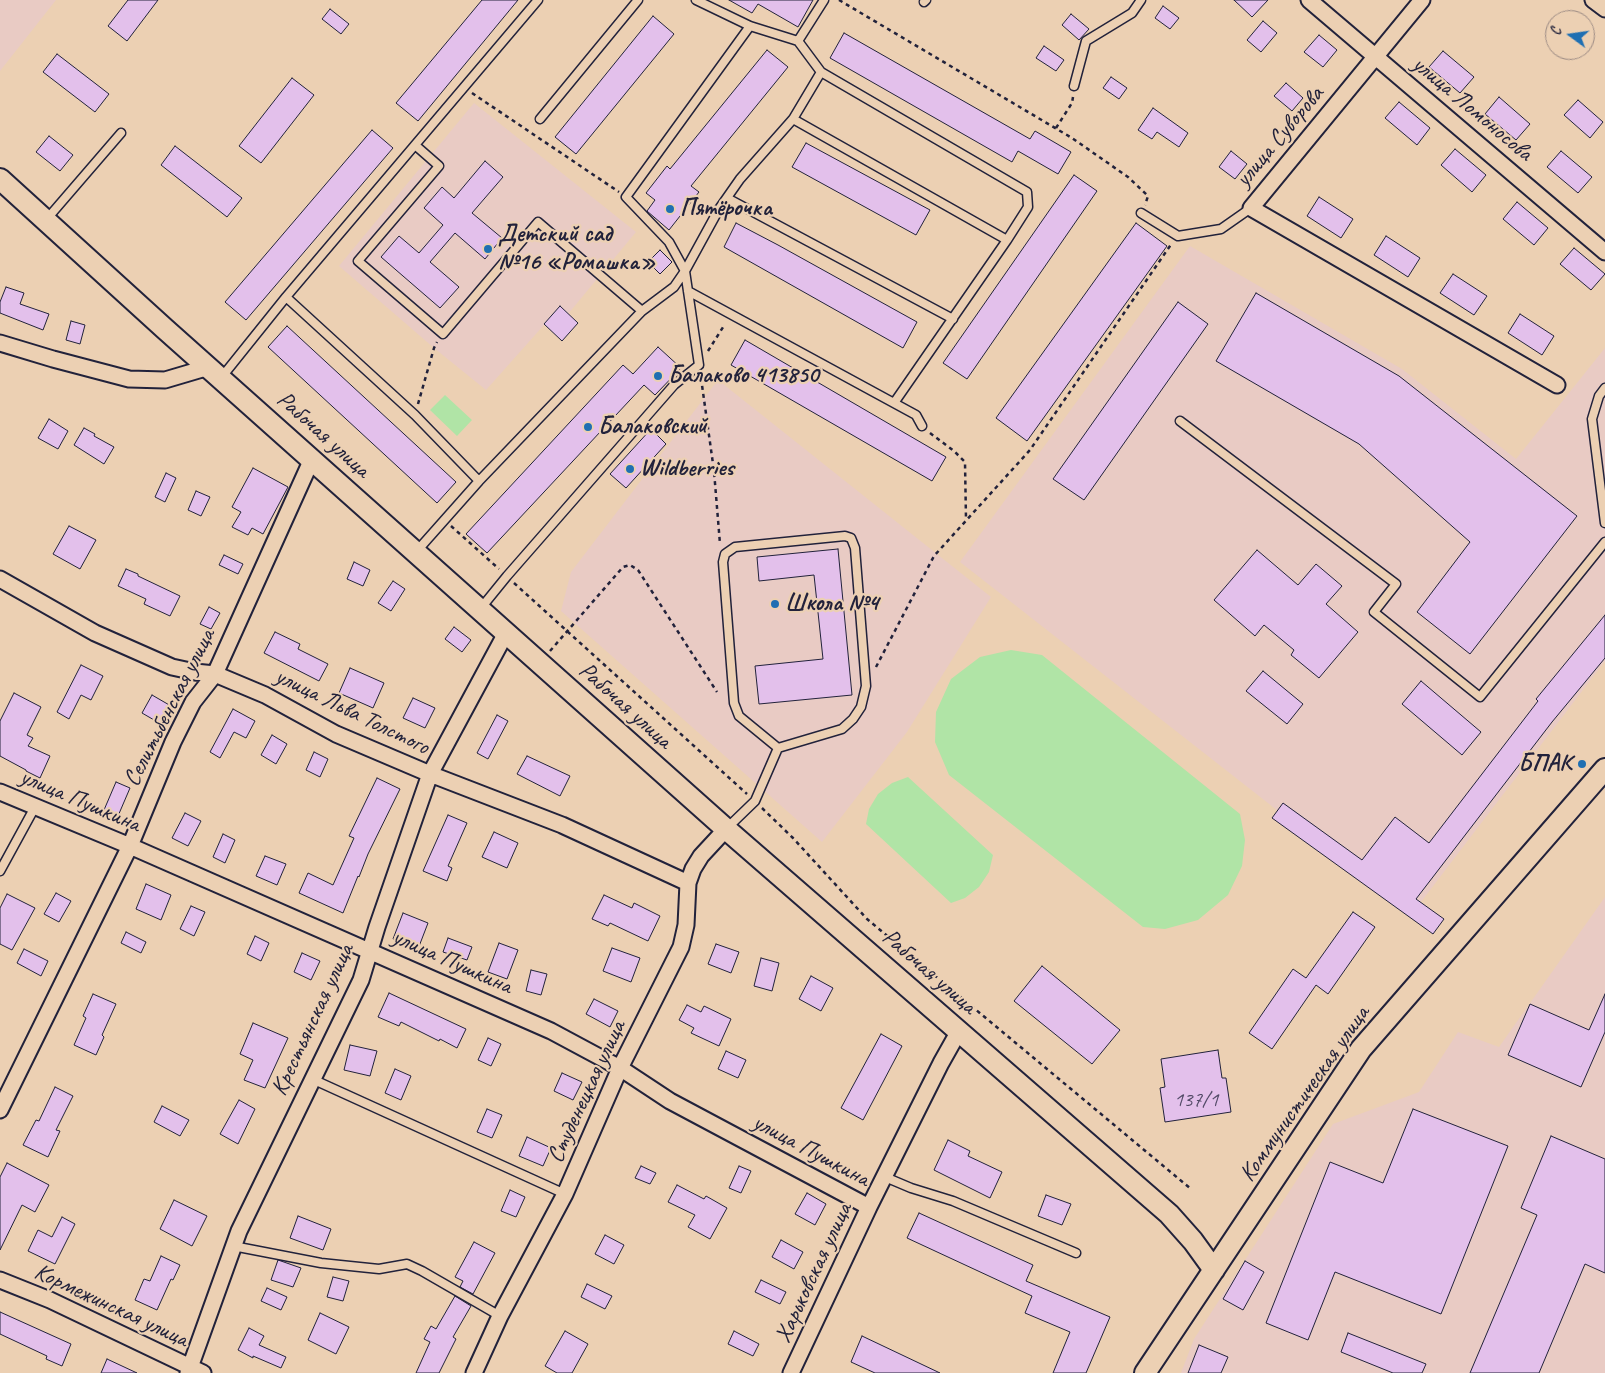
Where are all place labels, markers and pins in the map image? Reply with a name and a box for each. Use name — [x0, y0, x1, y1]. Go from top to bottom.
place label: Пятёрочка — [680, 195, 772, 223]
marker: Пятёрочка — [664, 203, 676, 215]
place label: Детский сад №16 «Ромашка» — [498, 221, 656, 277]
marker: Детский сад №16 «Ромашка» — [482, 243, 494, 255]
place label: Балаково 413850 — [668, 362, 819, 390]
marker: Балаково 413850 — [652, 370, 664, 382]
place label: Балаковский — [598, 413, 707, 441]
marker: Балаковский — [582, 421, 594, 433]
place label: Wildberries — [640, 455, 734, 483]
marker: Wildberries — [624, 463, 636, 475]
place label: Школа №4 — [785, 590, 879, 618]
marker: Школа №4 — [769, 598, 781, 610]
place label: БПАК — [1518, 750, 1572, 778]
marker: БПАК — [1576, 758, 1588, 770]

